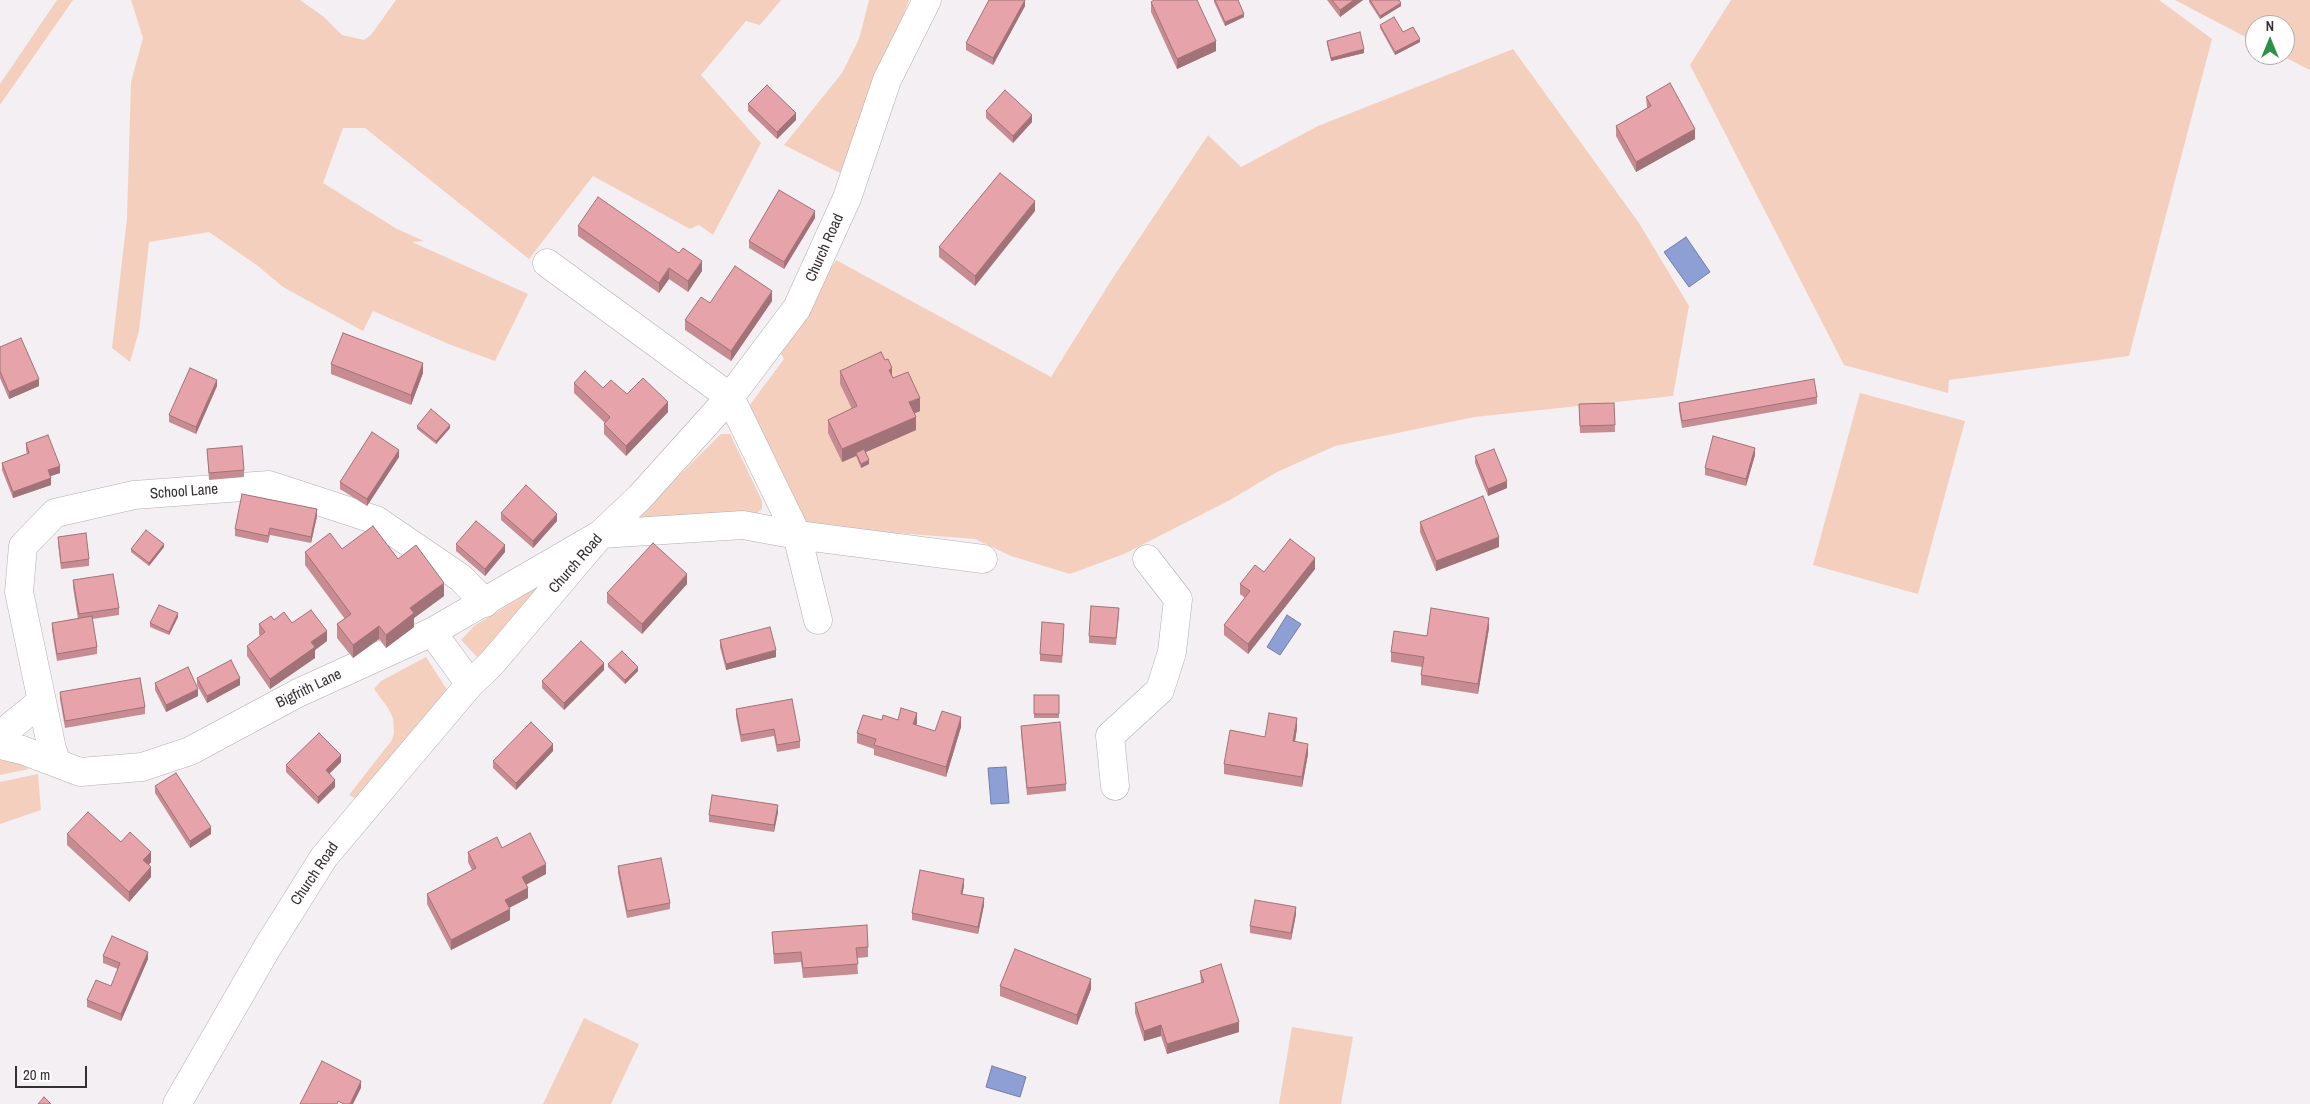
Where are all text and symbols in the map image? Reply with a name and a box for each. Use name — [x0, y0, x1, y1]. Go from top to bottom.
north arrow — [2245, 15, 2295, 65]
text: N — [2266, 17, 2274, 35]
street label: Church Road — [802, 211, 848, 285]
street label: School Lane — [149, 481, 219, 503]
street label: Church Road — [545, 531, 607, 597]
street label: Bigfrith Lane — [273, 665, 345, 713]
street label: Church Road — [287, 839, 343, 909]
scale bar — [18, 1056, 90, 1088]
text: 20 m — [23, 1064, 50, 1085]

